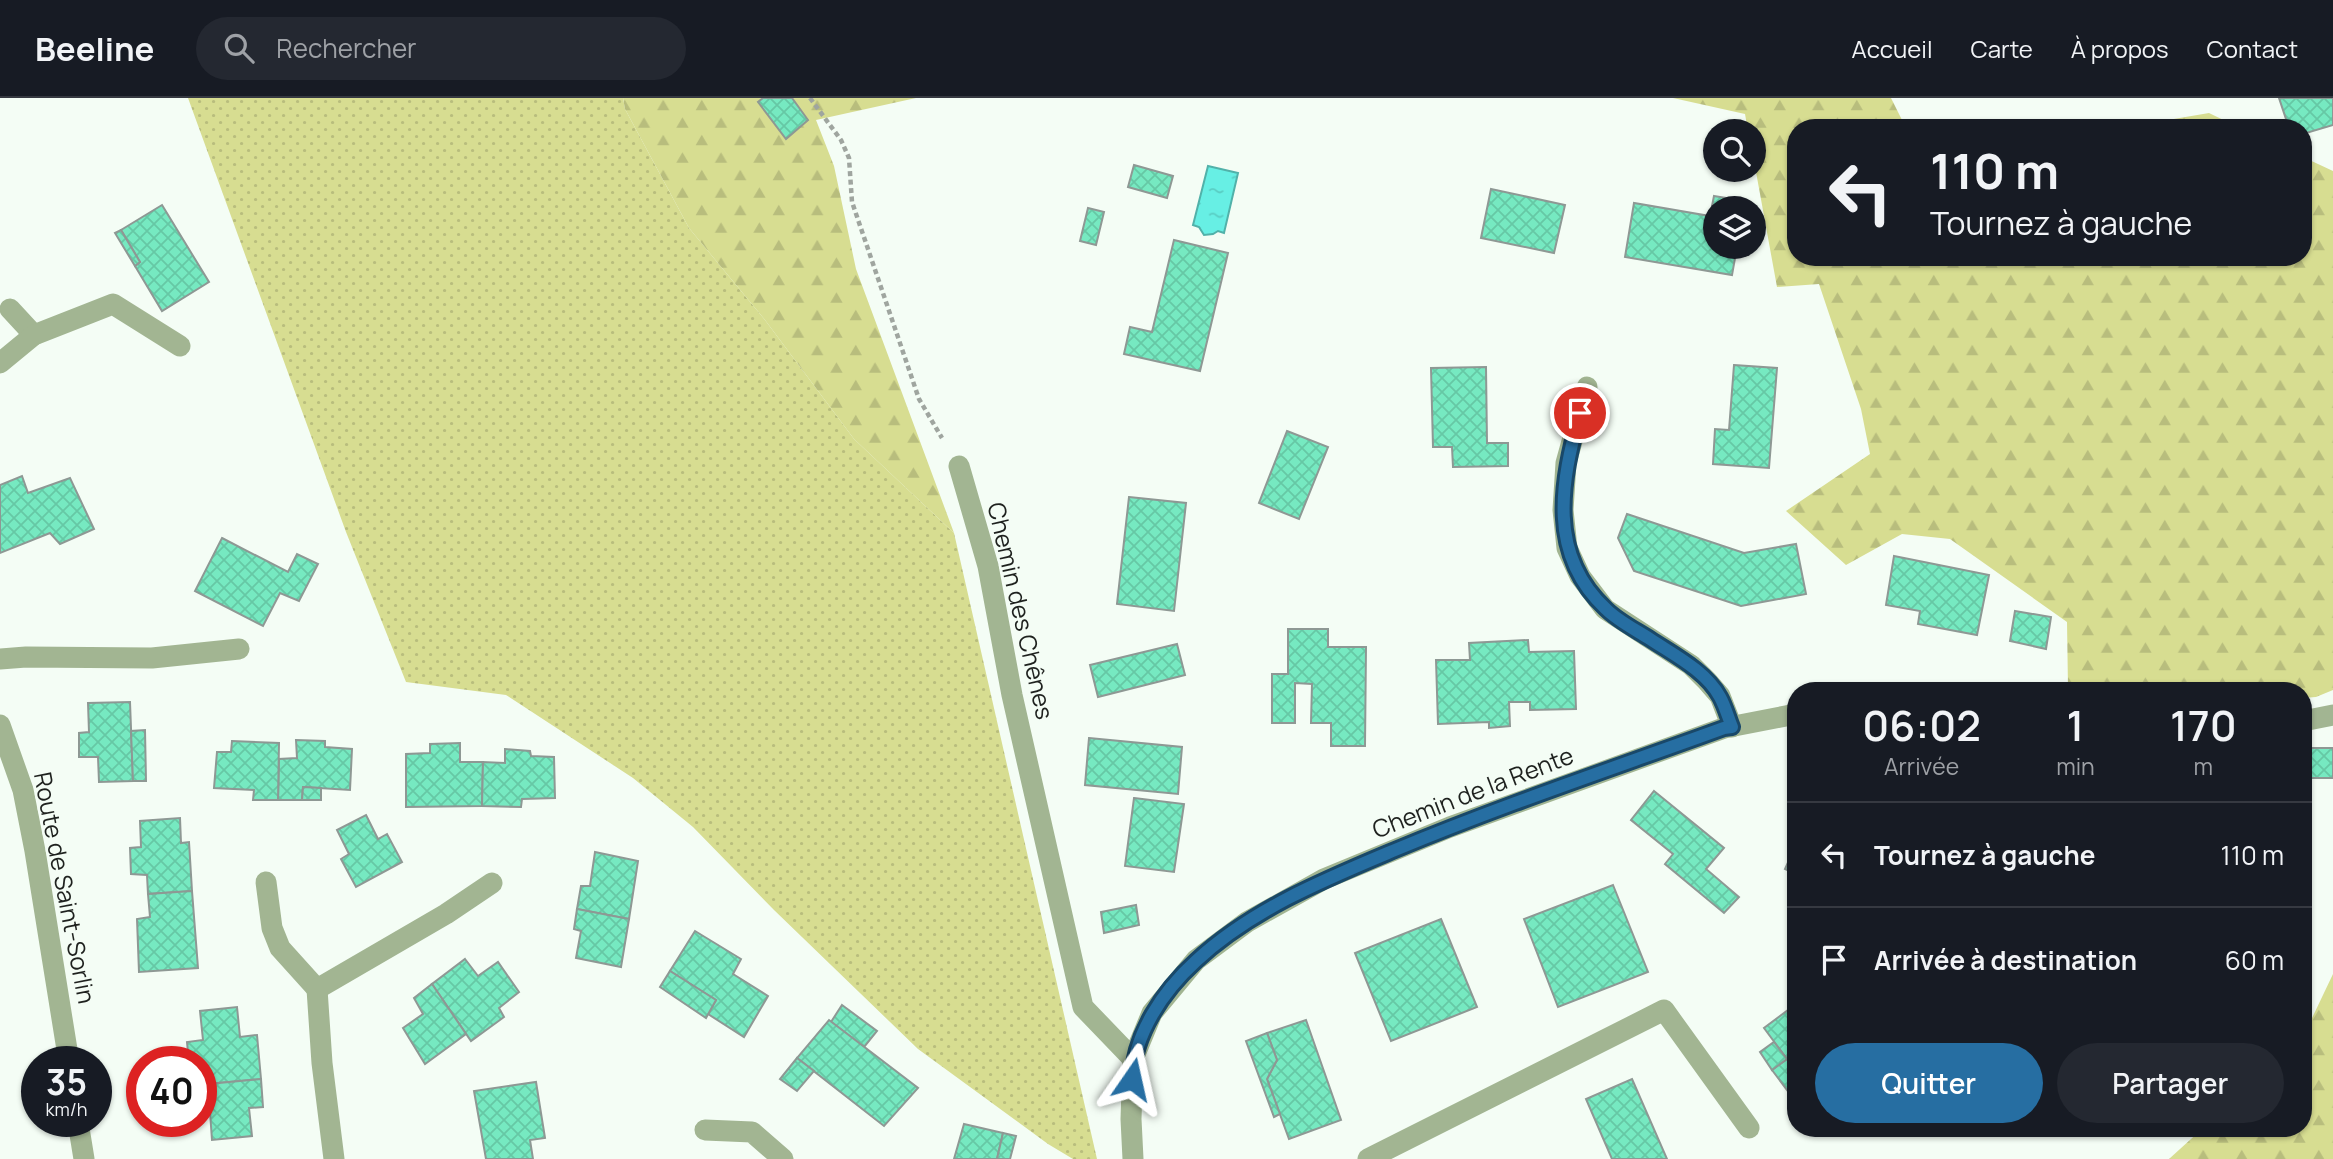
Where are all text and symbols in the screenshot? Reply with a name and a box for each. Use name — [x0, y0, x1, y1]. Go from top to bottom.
search box — [196, 17, 686, 80]
text: Beeline — [35, 26, 154, 71]
icon: search — [220, 29, 258, 67]
text: Rechercher — [276, 30, 416, 66]
text: Accueil — [1852, 32, 1932, 65]
text: Carte — [1970, 32, 2033, 65]
text: À propos — [2071, 32, 2169, 65]
text: Contact — [2207, 32, 2298, 65]
map controls — [1703, 119, 1766, 259]
button: search — [1703, 119, 1766, 182]
text: 110 m — [1930, 137, 2059, 204]
icon: left — [1815, 147, 1906, 238]
button: layers — [1703, 196, 1766, 259]
text: Tournez à gauche — [1930, 201, 2192, 245]
pin — [1550, 383, 1610, 443]
icon: arrive — [1561, 394, 1599, 432]
street label: Chemin des Chênes — [980, 499, 1062, 722]
text: 06:02 — [1862, 696, 1981, 754]
text: 1 — [2067, 696, 2084, 754]
text: 170 — [2170, 696, 2237, 754]
street label: Chemin de la Rente — [1367, 738, 1578, 845]
text: Arrivée — [1884, 750, 1959, 782]
text: min — [2056, 750, 2095, 782]
text: m — [2194, 750, 2213, 782]
street label: Route de Saint-Sorlin — [27, 769, 104, 1006]
icon: left — [1815, 836, 1853, 874]
text: Tournez à gauche — [1874, 837, 2095, 873]
text: 110 m — [2221, 837, 2284, 873]
icon: arrive — [1815, 941, 1853, 979]
text: Arrivée à destination — [1874, 942, 2137, 978]
text: 60 m — [2225, 942, 2284, 978]
position arrow — [1095, 1042, 1169, 1116]
button: Quitter — [1815, 1043, 2043, 1123]
button: Partager — [2057, 1043, 2284, 1123]
speed limit sign: 40 — [126, 1046, 217, 1137]
text: 35 — [46, 1058, 87, 1106]
text: km/h — [46, 1097, 87, 1121]

